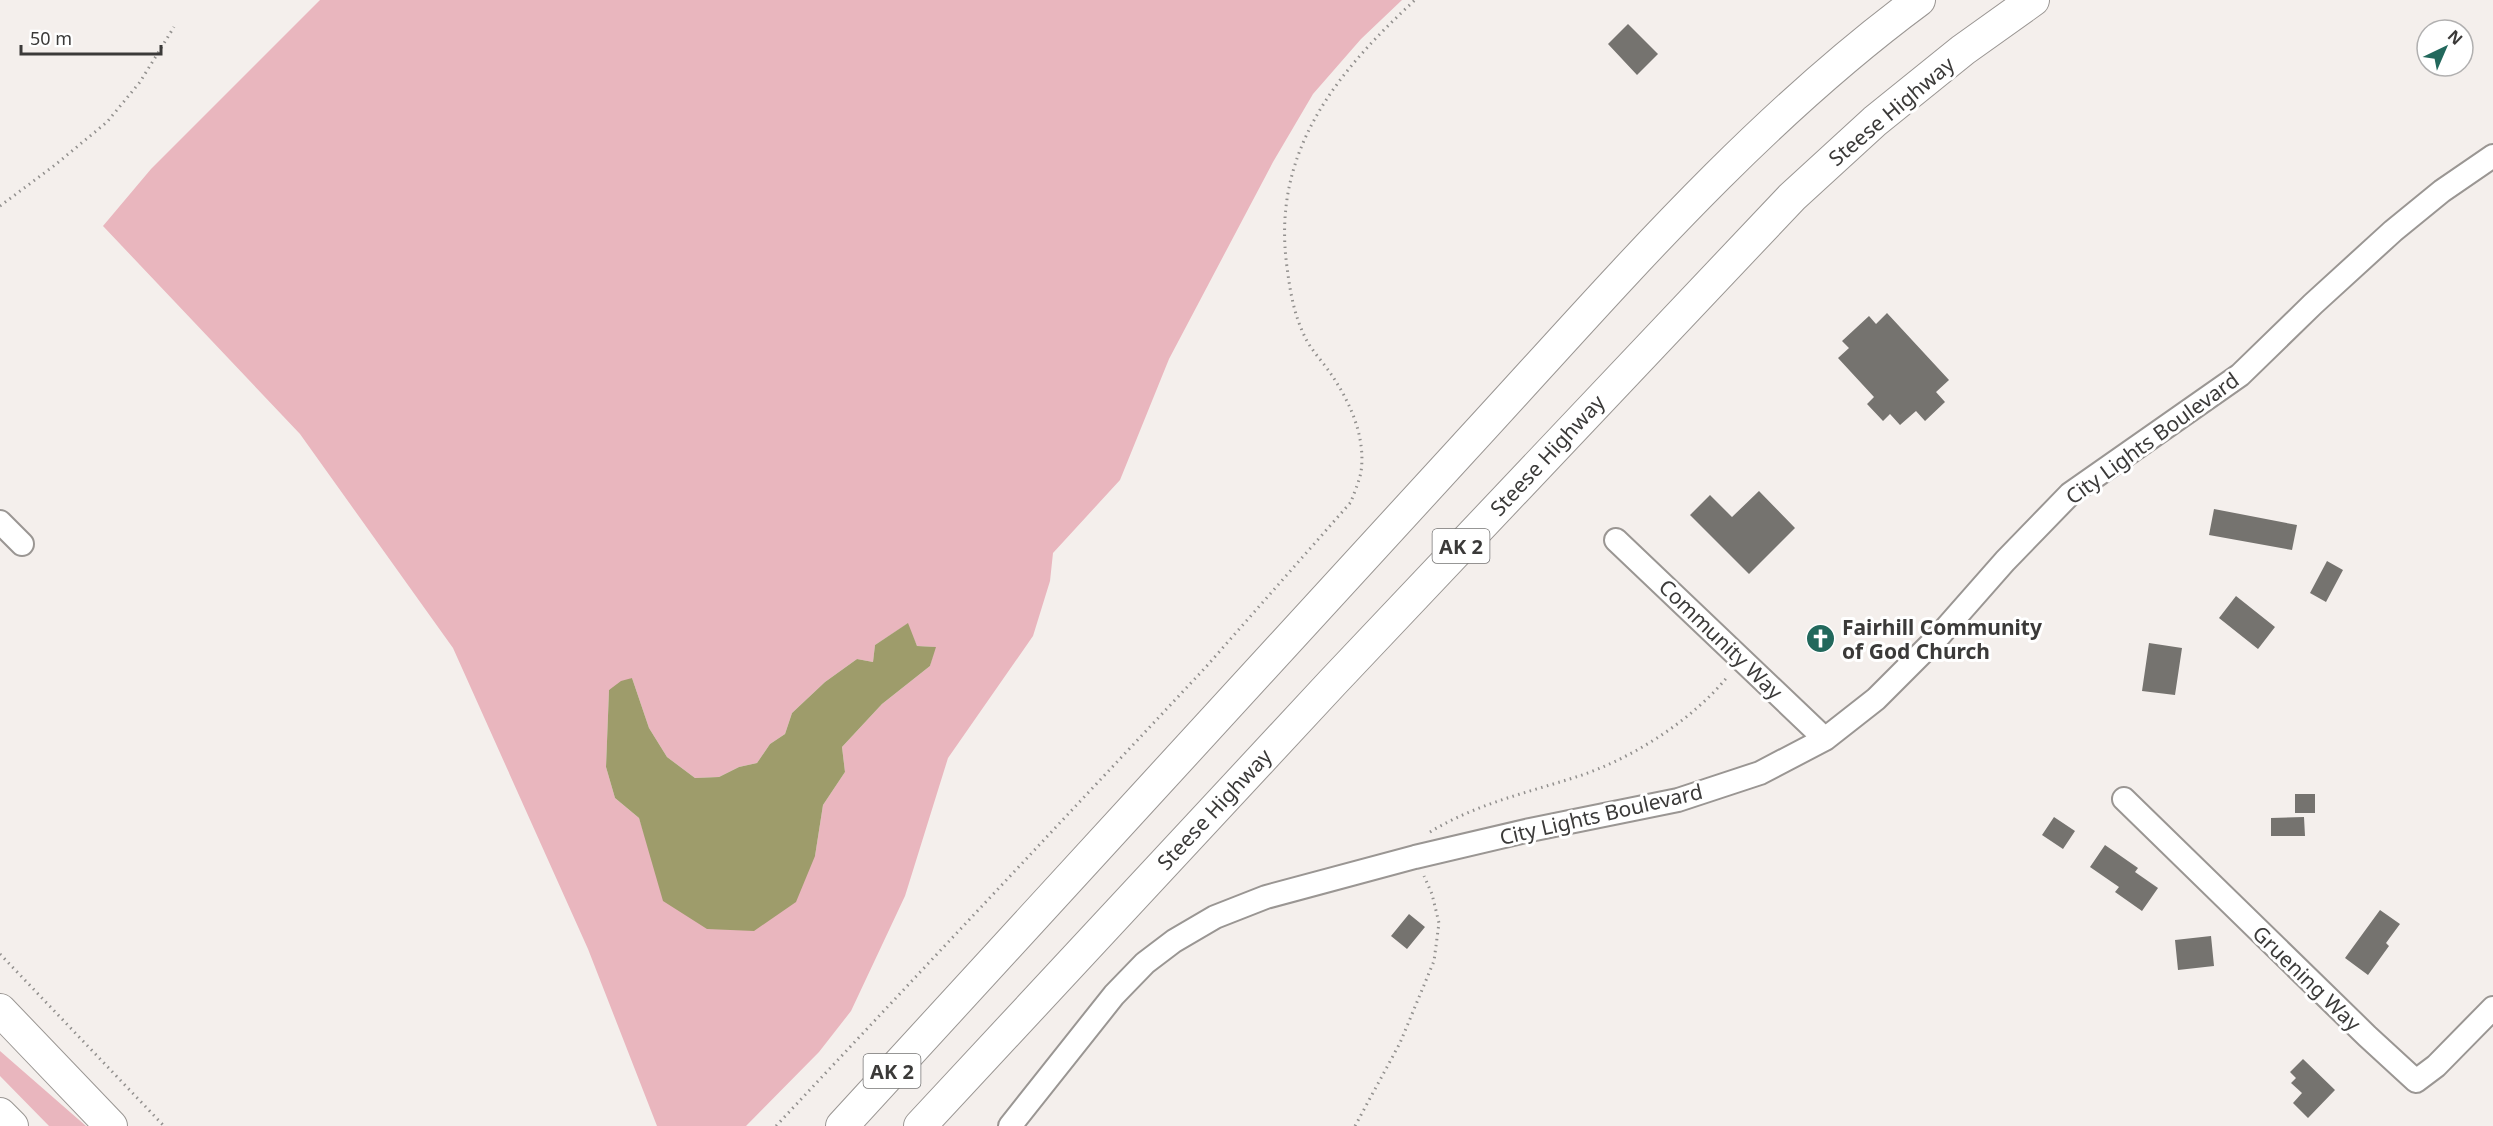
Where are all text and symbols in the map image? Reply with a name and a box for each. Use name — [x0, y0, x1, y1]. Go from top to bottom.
scale bar — [21, 18, 160, 56]
north arrow — [2415, 18, 2475, 78]
text: N — [2443, 25, 2468, 50]
text: 50 m — [30, 26, 72, 50]
street label: Steese Highway — [1822, 50, 1960, 172]
street label: City Lights Boulevard — [2060, 366, 2244, 510]
street label: Steese Highway — [1484, 388, 1611, 522]
road number: AK 2 — [1432, 529, 1490, 563]
street label: Community Way — [1653, 573, 1789, 706]
place label: Fairhill Community of God Church — [1842, 613, 2042, 665]
church icon: Fairhill Community of God Church — [1805, 623, 1837, 655]
street label: Steese Highway — [1151, 742, 1278, 876]
street label: City Lights Boulevard — [1497, 777, 1705, 851]
street label: Gruening Way — [2247, 919, 2367, 1037]
road number: AK 2 — [864, 1054, 920, 1088]

